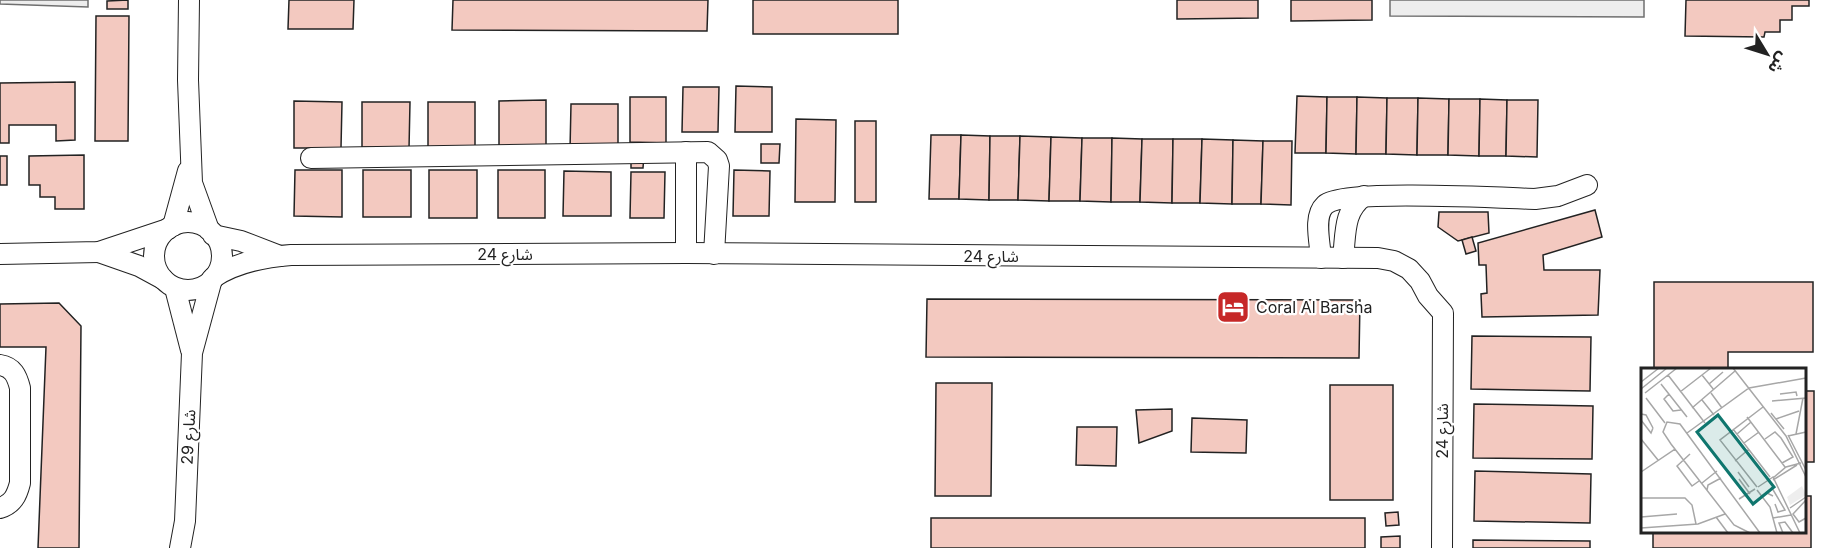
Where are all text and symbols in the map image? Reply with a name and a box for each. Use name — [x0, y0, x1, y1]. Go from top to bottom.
north arrow — [1737, 24, 1797, 84]
text: ش — [1764, 48, 1793, 78]
street label: شارع 24 — [477, 244, 533, 267]
street label: شارع 24 — [963, 246, 1019, 269]
hotel icon: Coral Al Barsha — [1215, 289, 1251, 325]
place label: Coral Al Barsha — [1256, 297, 1372, 317]
inset map — [1641, 368, 1806, 533]
street label: شارع 24 — [1432, 403, 1455, 459]
street label: شارع 29 — [177, 409, 202, 465]

